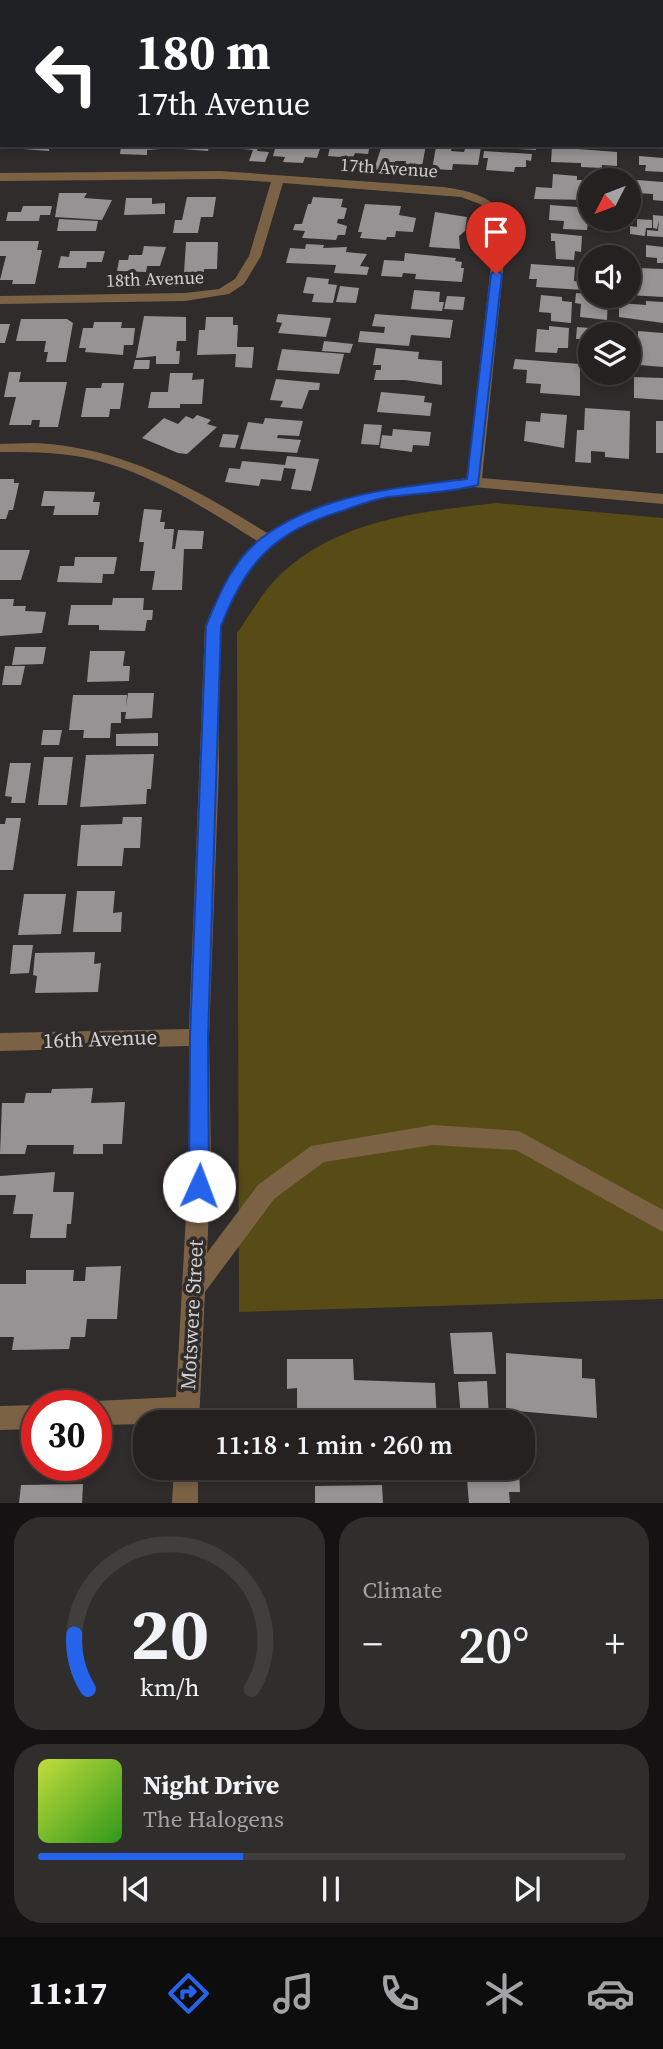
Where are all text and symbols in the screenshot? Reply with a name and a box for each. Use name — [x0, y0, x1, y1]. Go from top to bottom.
text: 180 m — [136, 18, 271, 85]
icon: left — [21, 28, 112, 119]
text: 17th Avenue — [136, 82, 310, 126]
street label: 17th Avenue — [339, 152, 439, 183]
north arrow — [578, 168, 640, 231]
map controls — [578, 168, 641, 385]
pin — [466, 202, 526, 274]
icon: arrive — [477, 213, 515, 251]
button: sound — [578, 245, 641, 308]
street label: 18th Avenue — [106, 264, 204, 293]
button: layers — [578, 322, 641, 385]
street label: 16th Avenue — [42, 1022, 158, 1055]
position arrow — [162, 1149, 236, 1223]
street label: Motswere Street — [173, 1239, 210, 1391]
speed limit sign: 30 — [21, 1390, 112, 1481]
text: 11:18 · 1 min · 260 m — [215, 1427, 453, 1463]
text: Climate — [363, 1574, 442, 1606]
text: 20 — [130, 1585, 209, 1684]
text: 20° — [458, 1609, 529, 1680]
text: − — [363, 1618, 383, 1670]
text: + — [605, 1618, 625, 1670]
text: km/h — [139, 1670, 199, 1704]
text: Night Drive — [143, 1767, 279, 1803]
text: The Halogens — [143, 1803, 284, 1835]
icon: previous — [117, 1870, 155, 1908]
icon: pause — [312, 1870, 350, 1908]
icon: next — [508, 1870, 546, 1908]
icon: directions — [164, 1969, 213, 2018]
icon: music — [269, 1969, 318, 2018]
icon: phone — [375, 1969, 424, 2018]
icon: climate — [480, 1969, 529, 2018]
icon: car — [586, 1969, 635, 2018]
text: 11:17 — [28, 1971, 107, 2015]

